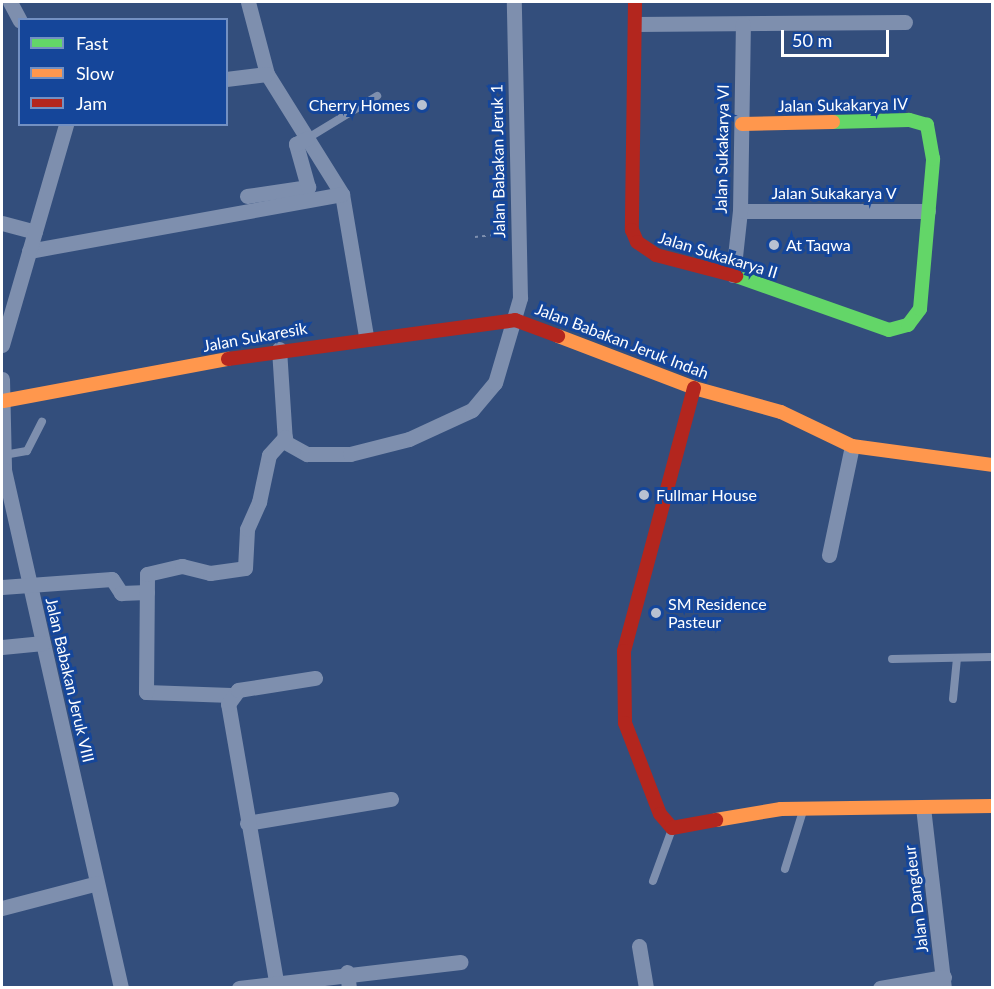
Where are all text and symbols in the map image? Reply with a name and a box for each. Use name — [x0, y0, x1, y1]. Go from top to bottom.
legend — [18, 18, 228, 126]
scale bar — [784, 18, 892, 56]
text: 50 m — [792, 29, 832, 51]
text: Fast — [76, 32, 108, 54]
text: Slow — [76, 62, 114, 84]
street label: Jalan Babakan Jeruk 1 — [487, 84, 509, 238]
street label: Jalan Sukakarya VI — [711, 84, 733, 214]
text: Jam — [76, 92, 107, 114]
street label: Jalan Sukakarya IV — [778, 94, 908, 116]
place label: Cherry Homes — [308, 95, 410, 115]
marker: Cherry Homes — [415, 98, 429, 112]
street label: Jalan Sukakarya V — [771, 183, 897, 203]
street label: Jalan Sukakarya II — [656, 228, 780, 282]
place label: At Taqwa — [786, 235, 851, 255]
marker: At Taqwa — [767, 238, 781, 252]
street label: Jalan Babakan Jeruk Indah — [533, 299, 711, 383]
street label: Jalan Sukaresik — [201, 318, 309, 356]
place label: Fullmar House — [656, 485, 757, 505]
marker: Fullmar House — [637, 488, 651, 502]
place label: SM Residence Pasteur — [668, 594, 767, 632]
street label: Jalan Babakan Jeruk VIII — [42, 595, 98, 765]
marker: SM Residence Pasteur — [649, 606, 663, 620]
street label: Jalan Dangdeur — [900, 844, 932, 954]

